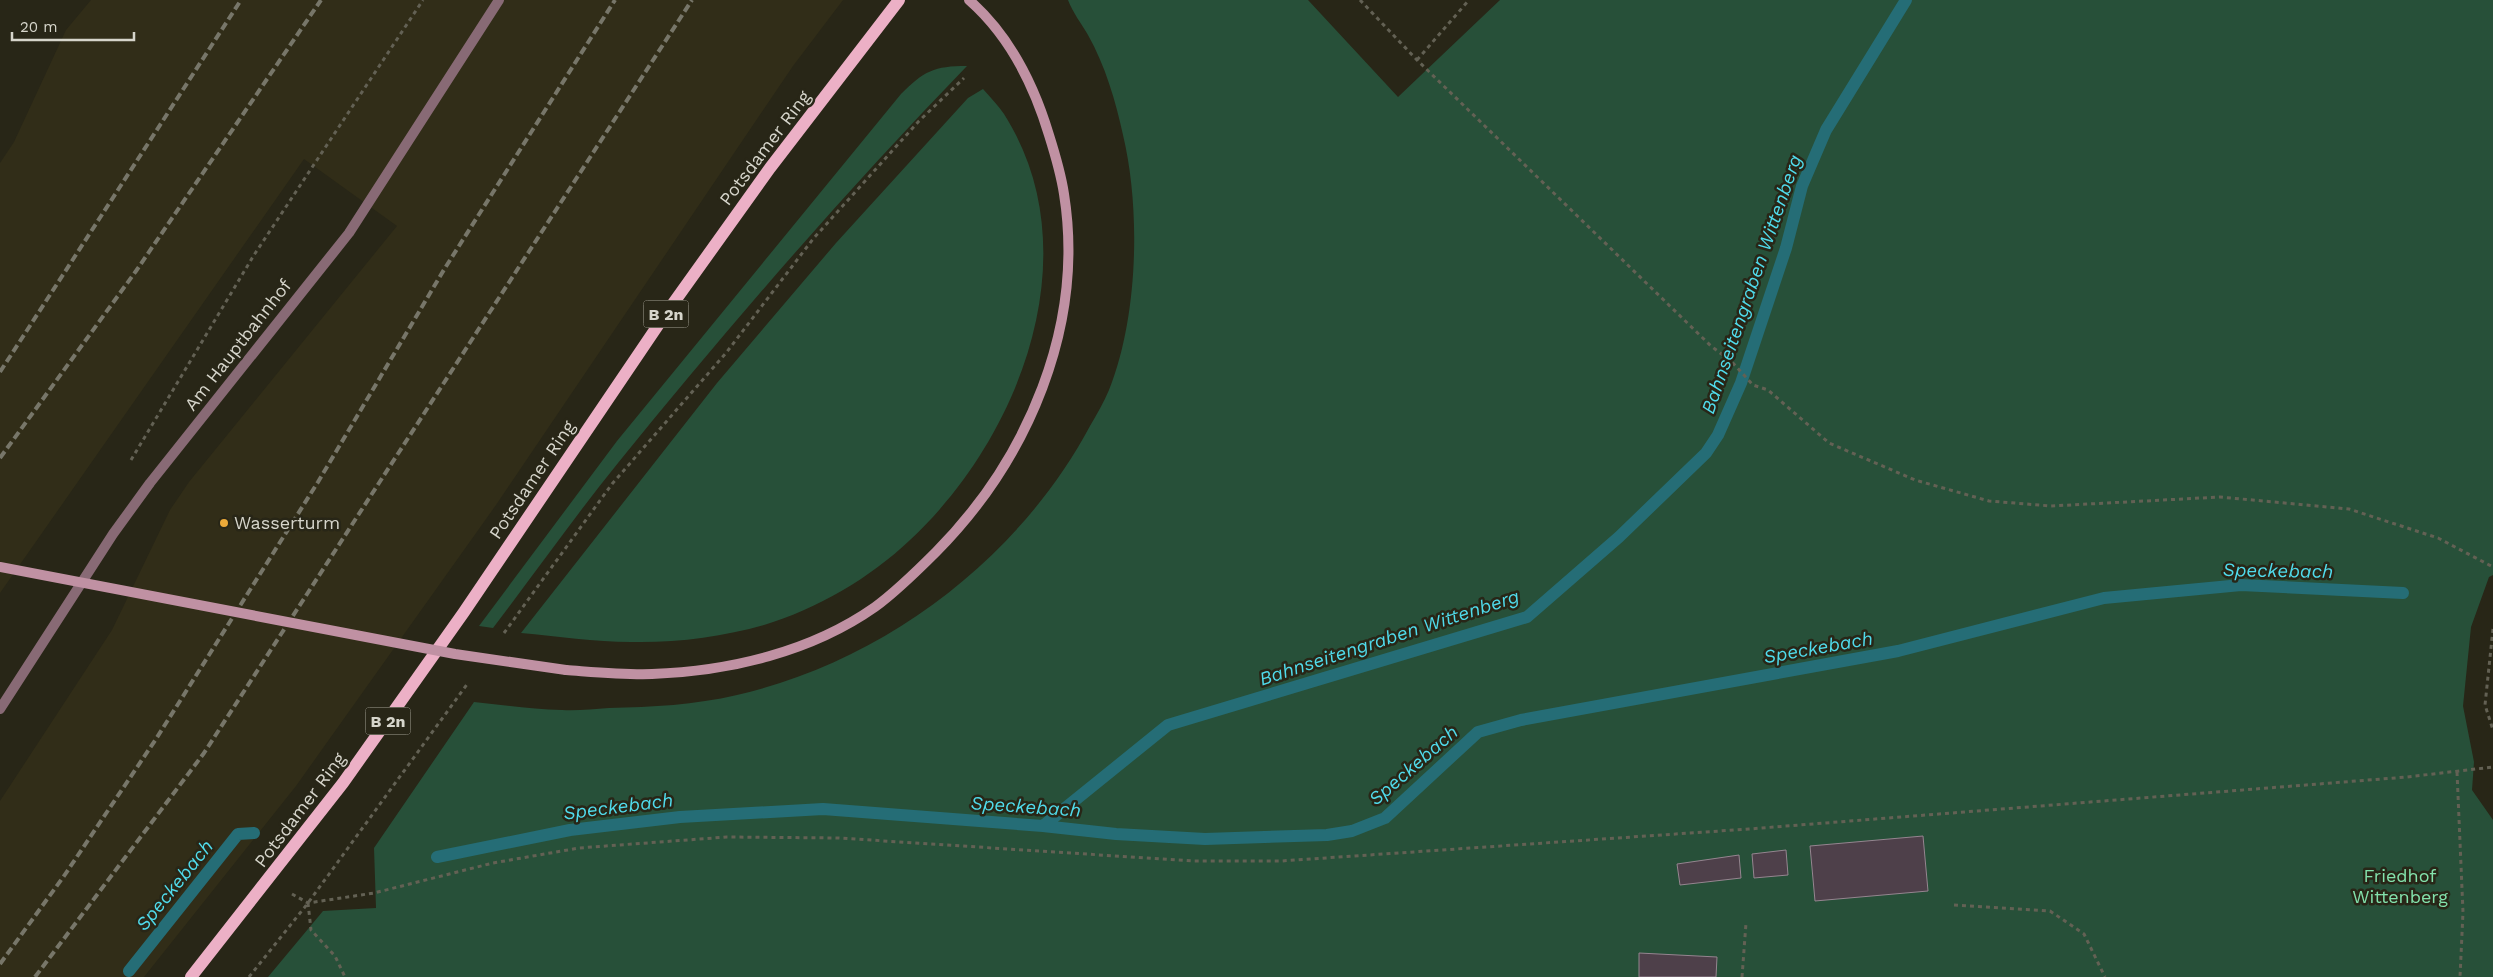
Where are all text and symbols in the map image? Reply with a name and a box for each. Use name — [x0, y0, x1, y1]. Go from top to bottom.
scale bar — [12, 10, 135, 42]
text: 20 m — [20, 18, 58, 36]
street label: Potsdamer Ring — [715, 86, 815, 209]
water label: Bahnseitengraben Wittenberg — [1696, 151, 1807, 417]
street label: Am Hauptbahnhof — [180, 275, 295, 415]
road number: B 2n — [644, 300, 688, 328]
street label: Potsdamer Ring — [484, 416, 579, 543]
place label: Wasserturm — [234, 512, 340, 533]
marker: Wasserturm — [218, 517, 230, 529]
water label: Speckebach — [2223, 558, 2333, 583]
water label: Bahnseitengraben Wittenberg — [1256, 584, 1523, 690]
water label: Speckebach — [1762, 627, 1875, 668]
road number: B 2n — [366, 708, 410, 734]
water label: Speckebach — [1364, 720, 1463, 810]
street label: Potsdamer Ring — [250, 748, 350, 871]
water label: Speckebach — [562, 788, 674, 825]
water label: Speckebach — [970, 791, 1082, 822]
water label: Speckebach — [131, 835, 218, 936]
park label: Friedhof Wittenberg — [2352, 865, 2448, 907]

